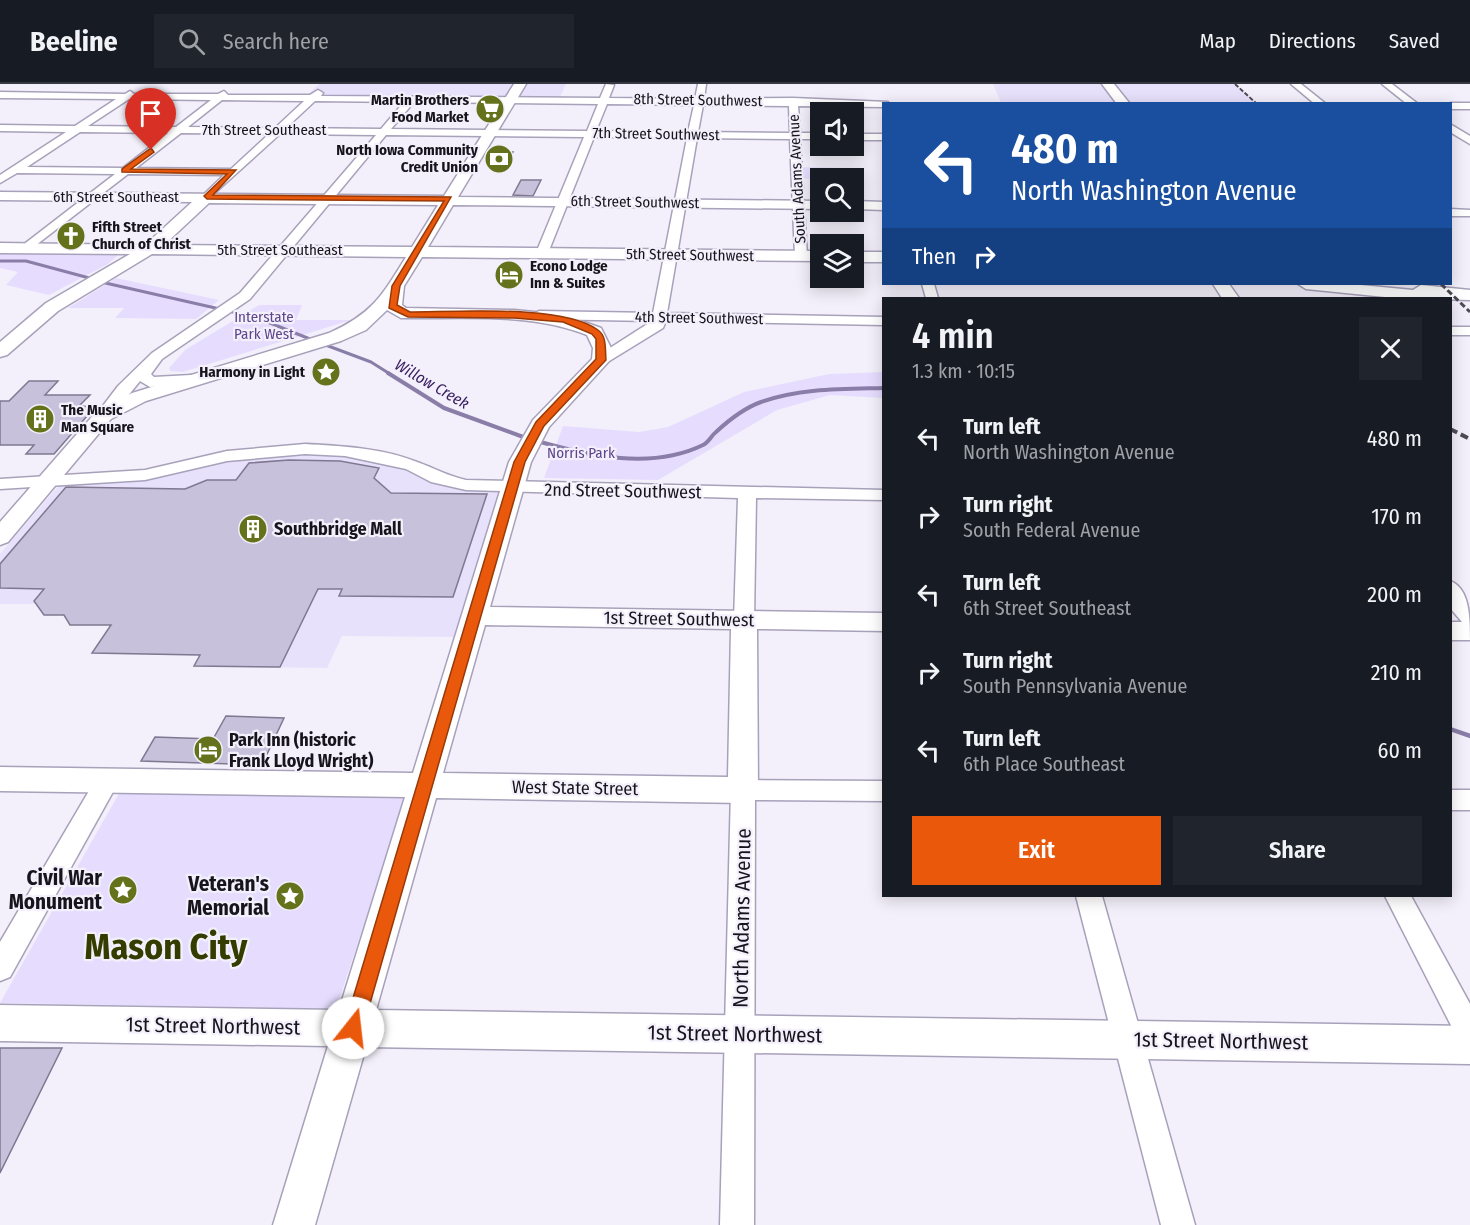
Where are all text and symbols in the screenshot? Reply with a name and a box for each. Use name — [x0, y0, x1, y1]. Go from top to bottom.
search box — [154, 14, 574, 68]
text: Beeline — [30, 25, 118, 58]
icon: search — [175, 25, 208, 58]
text: Search here — [223, 28, 329, 55]
text: Map — [1199, 28, 1236, 54]
text: Directions — [1269, 28, 1356, 54]
text: Saved — [1389, 28, 1440, 54]
pin — [125, 88, 176, 150]
street label: 8th Street Southwest — [633, 90, 763, 110]
place label: Martin Brothers Food Market — [371, 91, 470, 126]
supermarket icon: Martin Brothers Food Market — [474, 93, 506, 125]
icon: arrive — [134, 97, 167, 130]
map controls — [810, 102, 864, 288]
button: sound — [810, 102, 864, 156]
street label: South Adams Avenue — [785, 114, 809, 244]
street label: 7th Street Southeast — [202, 121, 326, 139]
street label: 7th Street Southwest — [592, 124, 720, 144]
text: 480 m — [1011, 124, 1118, 174]
icon: left — [912, 126, 990, 204]
place label: North Iowa Community Credit Union — [336, 141, 479, 176]
bank icon: North Iowa Community Credit Union — [483, 143, 515, 175]
button: search — [810, 168, 864, 222]
text: North Washington Avenue — [1011, 175, 1297, 207]
street label: 6th Street Southeast — [53, 188, 179, 206]
street label: 6th Street Southwest — [570, 192, 700, 212]
place label: Fifth Street Church of Christ — [92, 218, 192, 253]
church icon: Fifth Street Church of Christ — [55, 220, 87, 252]
button: layers — [810, 234, 864, 288]
icon: right — [968, 240, 1001, 273]
street label: 5th Street Southeast — [217, 241, 343, 259]
text: Then — [912, 243, 956, 270]
street label: 5th Street Southwest — [626, 245, 754, 265]
place label: Econo Lodge Inn & Suites — [530, 257, 608, 292]
hotel icon: Econo Lodge Inn & Suites — [493, 259, 525, 291]
park label: Interstate Park West — [234, 308, 294, 343]
street label: 4th Street Southwest — [635, 308, 764, 328]
text: 4 min — [912, 314, 994, 358]
button: close — [1359, 317, 1422, 380]
water label: Willow Creek — [391, 355, 473, 413]
place icon: Harmony in Light — [310, 356, 342, 388]
text: 1.3 km · 10:15 — [912, 359, 1015, 383]
place label: Harmony in Light — [199, 363, 306, 381]
place label: The Music Man Square — [61, 401, 135, 436]
building icon: The Music Man Square — [24, 403, 56, 435]
text: Turn left — [963, 413, 1041, 440]
icon: left — [912, 422, 945, 455]
text: 480 m — [1367, 425, 1422, 452]
text: North Washington Avenue — [963, 440, 1175, 464]
park label: Norris Park — [547, 444, 615, 462]
street label: 2nd Street Southwest — [544, 479, 702, 503]
text: Turn right — [963, 491, 1052, 518]
icon: right — [912, 500, 945, 533]
text: 170 m — [1371, 503, 1422, 530]
building icon: Southbridge Mall — [237, 513, 269, 545]
place label: Southbridge Mall — [274, 518, 402, 540]
text: South Federal Avenue — [963, 518, 1140, 542]
text: Turn left — [963, 569, 1041, 596]
icon: left — [912, 578, 945, 611]
text: 200 m — [1367, 581, 1422, 608]
text: 6th Street Southeast — [963, 596, 1131, 620]
street label: 1st Street Southwest — [603, 607, 755, 631]
text: Turn right — [963, 647, 1052, 674]
icon: right — [912, 656, 945, 689]
text: 210 m — [1371, 659, 1422, 686]
text: South Pennsylvania Avenue — [963, 674, 1187, 698]
text: Turn left — [963, 725, 1041, 752]
place label: Park Inn (historic Frank Lloyd Wright) — [229, 729, 374, 772]
hotel icon: Park Inn (historic Frank Lloyd Wright) — [192, 734, 224, 766]
icon: left — [912, 734, 945, 767]
text: 60 m — [1378, 737, 1422, 764]
text: 6th Place Southeast — [963, 752, 1125, 776]
street label: West State Street — [512, 776, 639, 800]
button: Exit — [912, 816, 1161, 885]
button: Share — [1173, 816, 1422, 885]
street label: North Adams Avenue — [727, 828, 757, 1008]
place label: Civil War Monument — [9, 865, 103, 915]
place label: Veteran's Memorial — [187, 871, 269, 921]
place icon: Civil War Monument — [107, 874, 139, 906]
place icon: Veteran's Memorial — [274, 880, 306, 912]
district label: Mason City — [85, 925, 248, 969]
position arrow — [321, 996, 385, 1060]
street label: 1st Street Northwest — [126, 1011, 301, 1041]
street label: 1st Street Northwest — [648, 1019, 823, 1049]
street label: 1st Street Northwest — [1134, 1026, 1309, 1056]

